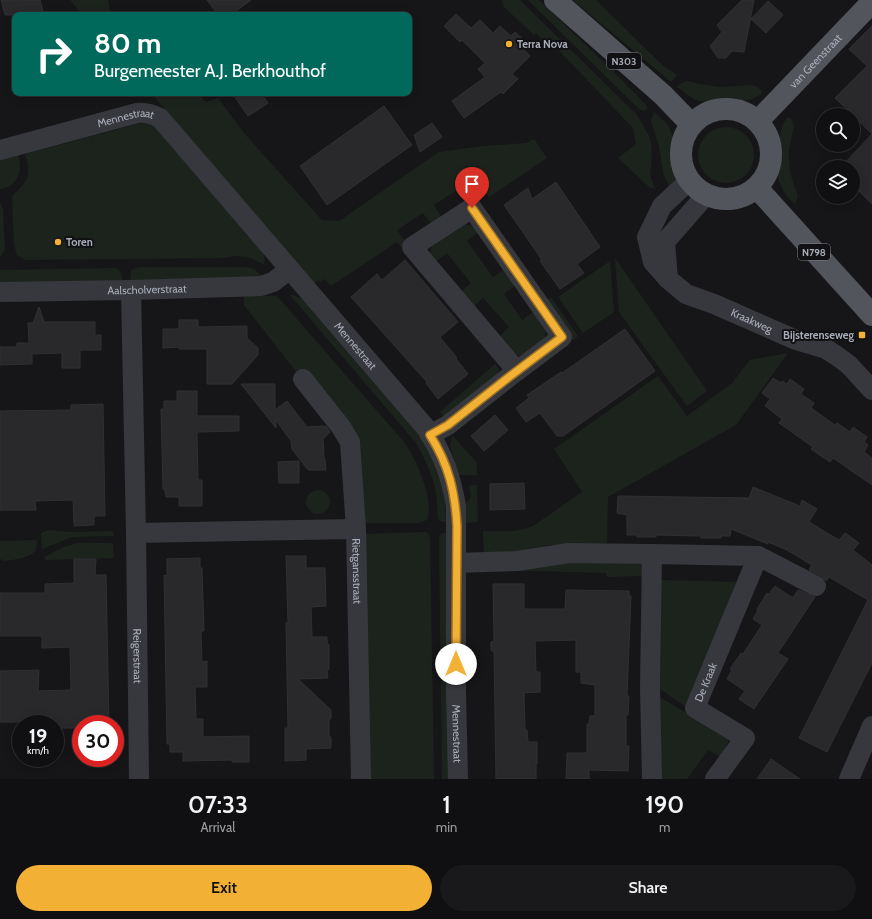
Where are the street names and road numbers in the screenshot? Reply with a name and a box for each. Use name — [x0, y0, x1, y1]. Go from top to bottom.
street label: van Geenstraat — [786, 31, 845, 91]
road number: N303 — [607, 53, 641, 69]
street label: Mennestraat — [96, 106, 156, 130]
road number: N798 — [798, 244, 830, 260]
street label: Aalscholverstraat — [107, 281, 187, 297]
street label: Kraakweg — [729, 305, 775, 336]
street label: Mennestraat — [331, 319, 380, 373]
street label: Rietgansstraat — [349, 538, 365, 604]
street label: Reigerstraat — [130, 628, 145, 684]
street label: De Kraak — [691, 660, 720, 704]
street label: Mennestraat — [449, 704, 465, 763]

